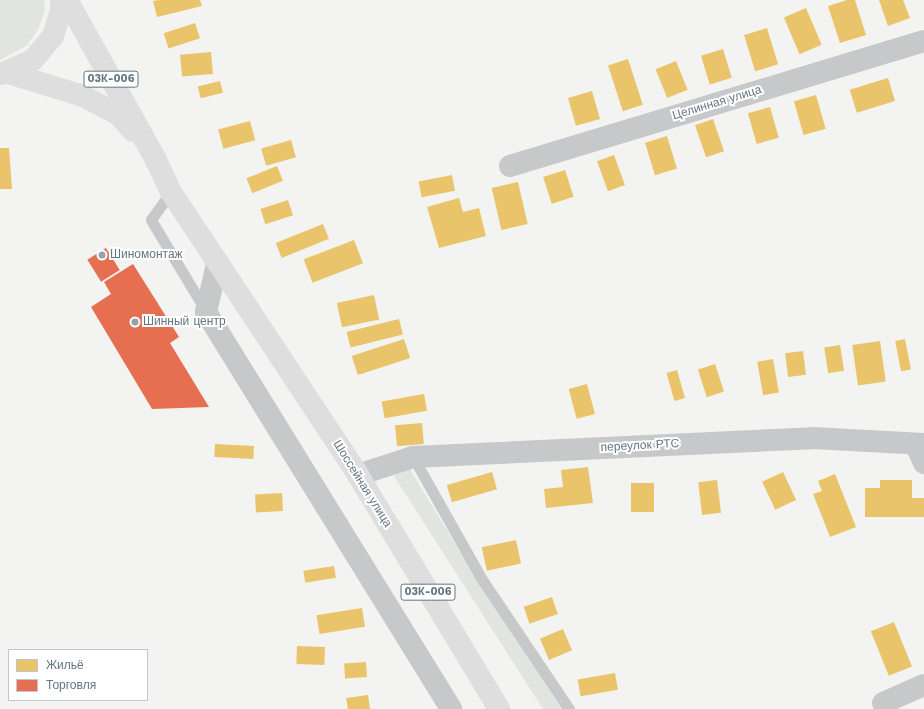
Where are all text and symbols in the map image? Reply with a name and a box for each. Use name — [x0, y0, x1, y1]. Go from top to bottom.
road number: 03К-006 — [83, 70, 139, 88]
street label: Целинная улица — [671, 83, 763, 123]
place label: Шиномонтаж — [110, 248, 183, 262]
marker: Шиномонтаж — [97, 250, 107, 260]
place label: Шинный центр — [143, 315, 226, 329]
marker: Шинный центр — [130, 317, 140, 327]
street label: переулок РТС — [600, 437, 680, 455]
street label: Шоссейная улица — [329, 438, 395, 530]
road number: 03К-006 — [400, 583, 456, 601]
legend — [8, 649, 148, 701]
text: Жильё — [46, 658, 84, 672]
text: Торговля — [46, 678, 96, 692]

